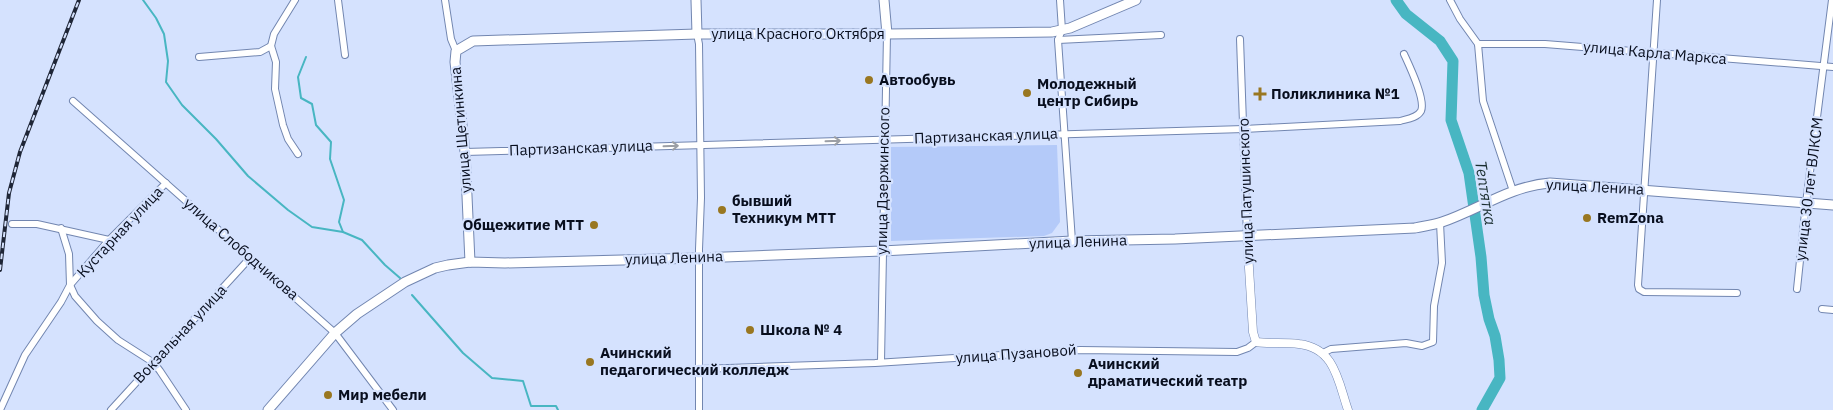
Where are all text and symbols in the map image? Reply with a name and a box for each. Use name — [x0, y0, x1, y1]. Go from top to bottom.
street label: улица Красного Октября — [711, 24, 885, 43]
street label: улица Карла Маркса — [1582, 37, 1728, 68]
street label: улица Щетинкина — [446, 66, 475, 194]
place label: Автообувь — [879, 70, 956, 89]
marker: Автообувь — [863, 74, 875, 86]
place label: Молодежный центр Сибирь — [1037, 74, 1139, 110]
place label: Поликлиника №1 — [1271, 84, 1400, 103]
marker: Молодежный центр Сибирь — [1021, 87, 1033, 99]
marker: Поликлиника №1 — [1253, 87, 1267, 101]
street label: улица Дзержинского — [872, 107, 893, 255]
street label: улица 30 лет ВЛКСМ — [1790, 116, 1827, 262]
street label: улица Патушинского — [1233, 118, 1258, 264]
street label: Партизанская улица — [914, 123, 1058, 148]
street label: Партизанская улица — [509, 135, 653, 160]
one-way arrow — [825, 136, 841, 146]
one-way arrow — [662, 141, 679, 151]
water label: Тептятка — [1471, 159, 1501, 227]
street label: улица Ленина — [1546, 174, 1644, 199]
street label: Кустарная улица — [72, 182, 167, 281]
place label: бывший Техникум МТТ — [732, 191, 836, 227]
street label: улица Слободчикова — [180, 193, 303, 304]
marker: бывший Техникум МТТ — [716, 204, 728, 216]
place label: RemZona — [1597, 208, 1664, 227]
marker: RemZona — [1581, 212, 1593, 224]
place label: Общежитие МТТ — [463, 215, 584, 234]
marker: Общежитие МТТ — [588, 219, 600, 231]
street label: улица Ленина — [1029, 230, 1127, 253]
street label: улица Ленина — [625, 246, 723, 269]
street label: Вокзальная улица — [129, 280, 230, 387]
place label: Школа № 4 — [760, 320, 842, 339]
marker: Школа № 4 — [744, 324, 756, 336]
street label: улица Пузановой — [955, 340, 1077, 367]
place label: Ачинский педагогический колледж — [600, 343, 789, 379]
place label: Ачинский драматический театр — [1088, 354, 1247, 390]
marker: Ачинский педагогический колледж — [584, 356, 596, 368]
marker: Ачинский драматический театр — [1072, 367, 1084, 379]
place label: Мир мебели — [338, 385, 427, 404]
marker: Мир мебели — [322, 389, 334, 401]

